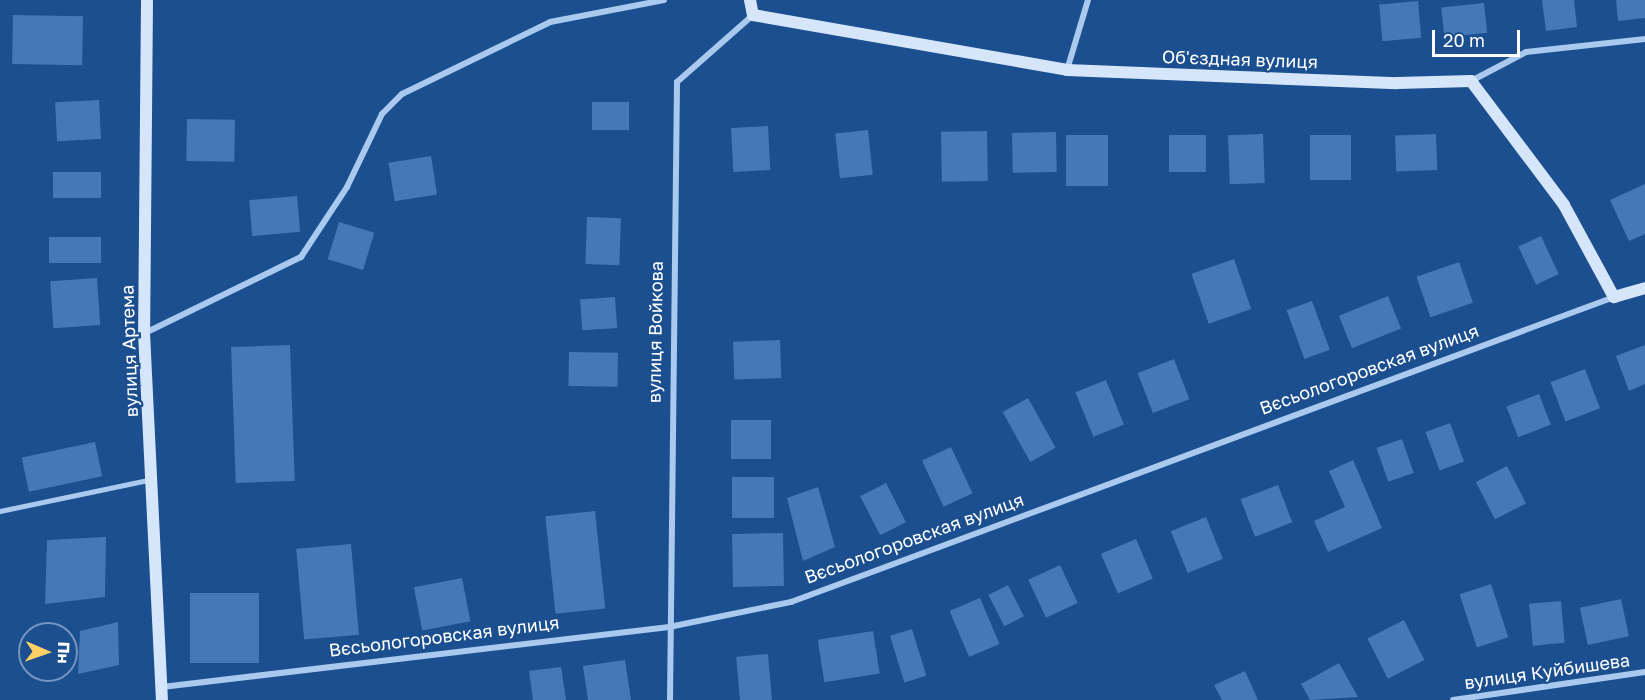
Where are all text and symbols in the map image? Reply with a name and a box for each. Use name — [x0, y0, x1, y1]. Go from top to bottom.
scale bar — [1435, 18, 1524, 56]
text: 20 m — [1443, 29, 1485, 51]
street label: Об'єздная вулиця — [1162, 45, 1318, 73]
street label: вулиця Войкова — [643, 261, 667, 403]
street label: вулиця Артема — [116, 285, 142, 417]
street label: Вєсьологоровская вулиця — [1256, 319, 1482, 419]
street label: Вєсьологоровская вулиця — [801, 488, 1027, 588]
street label: Вєсьологоровская вулиця — [328, 611, 560, 661]
north arrow — [18, 622, 78, 682]
text: Пн — [54, 641, 74, 664]
street label: вулиця Куйбишева — [1463, 649, 1631, 693]

